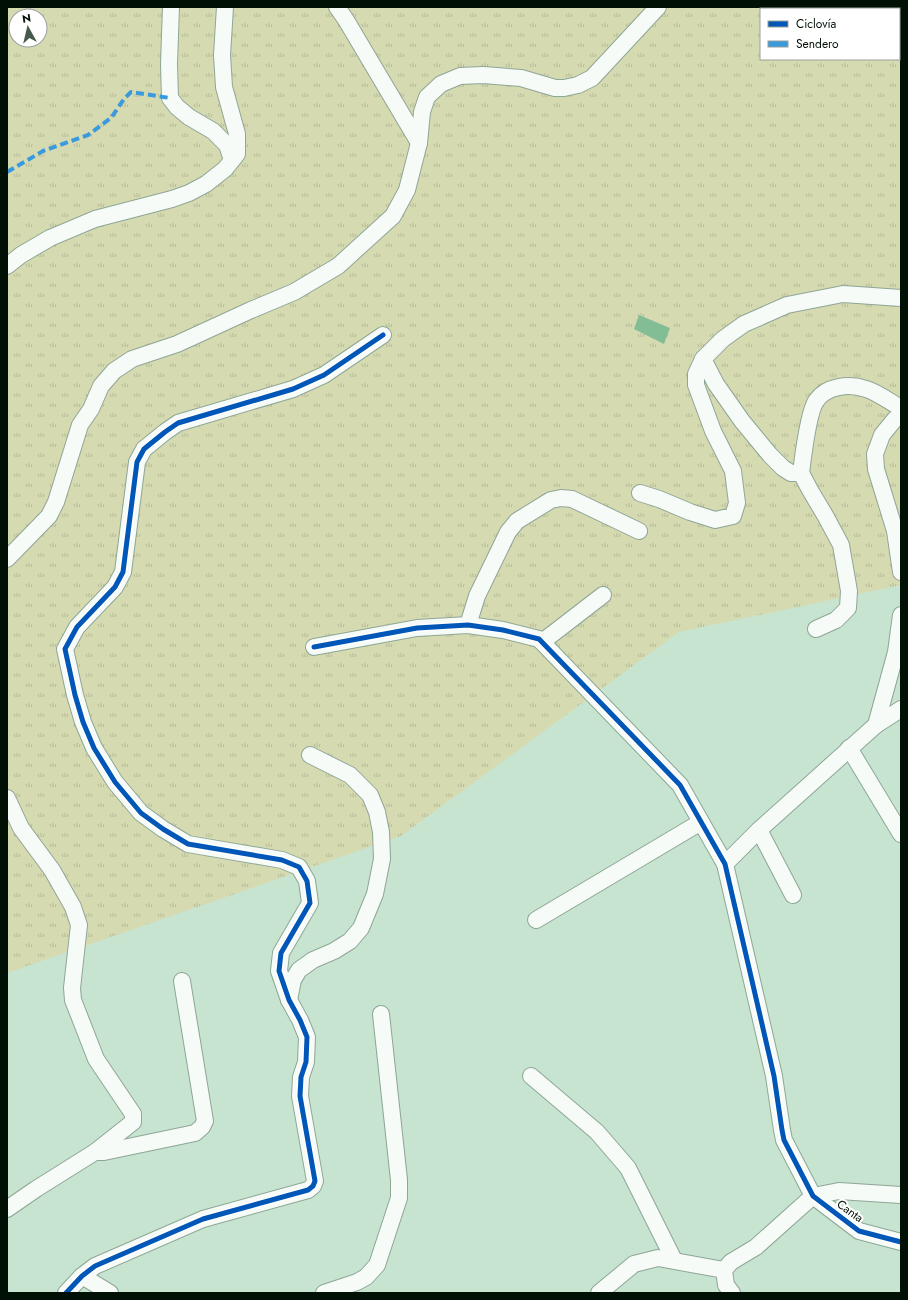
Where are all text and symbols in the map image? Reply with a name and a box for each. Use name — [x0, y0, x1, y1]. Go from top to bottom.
north arrow — [8, 8, 48, 48]
legend — [760, 8, 900, 60]
text: N — [21, 10, 32, 27]
text: Ciclovía — [796, 15, 837, 33]
text: Sendero — [796, 35, 839, 53]
street label: Canta — [833, 1195, 867, 1227]

